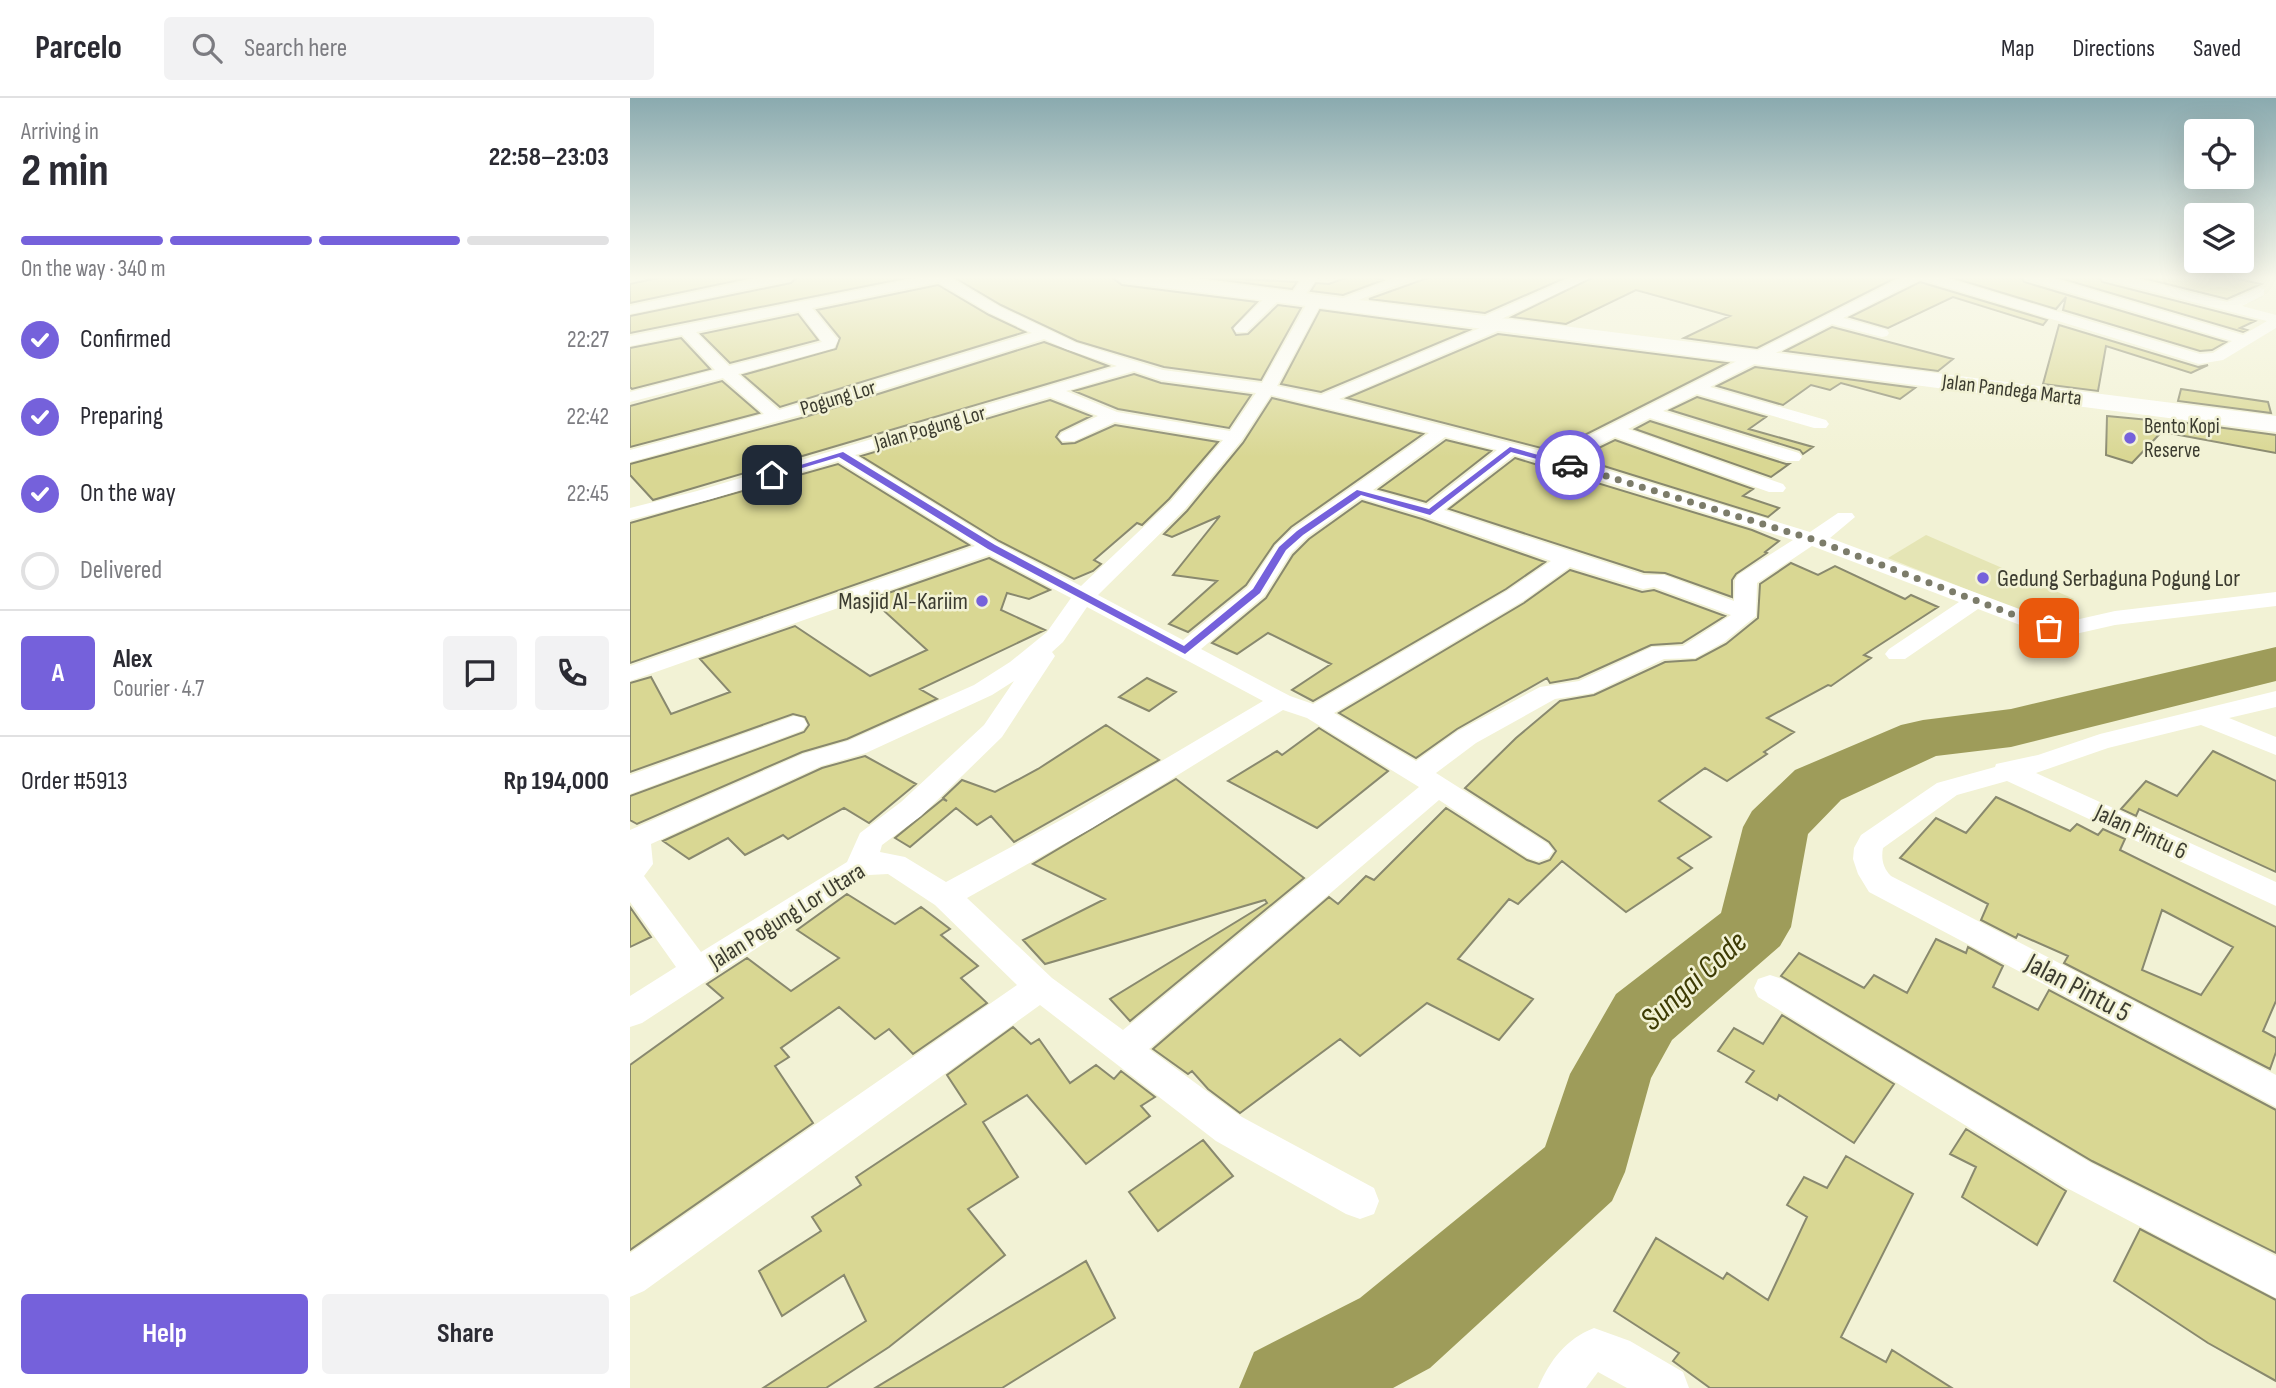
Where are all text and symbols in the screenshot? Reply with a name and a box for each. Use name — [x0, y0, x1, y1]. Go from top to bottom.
search box — [164, 17, 654, 80]
text: Parcelo — [35, 28, 122, 68]
icon: search — [188, 29, 226, 67]
text: Search here — [244, 33, 347, 64]
text: Map — [2001, 34, 2034, 63]
text: Directions — [2072, 34, 2155, 63]
text: Saved — [2193, 34, 2241, 63]
text: Arriving in — [21, 118, 99, 146]
map controls — [2184, 119, 2254, 273]
button: locate — [2184, 119, 2254, 189]
text: 22:58–23:03 — [489, 142, 609, 173]
text: 2 min — [21, 144, 109, 199]
button: layers — [2184, 203, 2254, 273]
text: On the way · 340 m — [21, 255, 166, 283]
icon: check — [21, 321, 59, 359]
text: Confirmed — [80, 324, 171, 355]
text: 22:27 — [567, 326, 609, 354]
street label: Jalan Pandega Marta — [1940, 369, 2083, 411]
street label: Pogung Lor — [797, 375, 879, 421]
icon: check — [21, 398, 59, 436]
street label: Jalan Pogung Lor — [871, 400, 988, 456]
text: Preparing — [80, 401, 163, 432]
text: 22:42 — [566, 403, 609, 431]
place label: Bento Kopi Reserve — [2144, 414, 2220, 463]
courier — [1535, 430, 1605, 500]
marker: Bento Kopi Reserve — [2122, 430, 2138, 446]
pin — [742, 445, 802, 505]
icon: car — [1551, 446, 1589, 484]
icon: home — [753, 456, 791, 494]
icon: check — [21, 475, 59, 513]
text: On the way — [80, 478, 176, 509]
text: 22:45 — [567, 480, 609, 508]
text: Delivered — [80, 555, 162, 586]
place label: Gedung Serbaguna Pogung Lor — [1997, 564, 2240, 593]
marker: Gedung Serbaguna Pogung Lor — [1975, 570, 1991, 586]
place label: Masjid Al-Kariim — [838, 587, 968, 616]
marker: Masjid Al-Kariim — [974, 593, 990, 609]
pin — [2019, 598, 2079, 658]
icon: bag — [2030, 609, 2068, 647]
button: chat — [443, 636, 517, 710]
button: phone — [535, 636, 609, 710]
text: Alex — [113, 644, 153, 675]
text: A — [52, 658, 64, 689]
text: Courier · 4.7 — [113, 675, 204, 703]
text: Order #5913 — [21, 766, 128, 797]
text: Rp 194,000 — [503, 766, 609, 797]
street label: Jalan Pintu 6 — [2089, 798, 2192, 866]
street label: Jalan Pogung Lor Utara — [703, 856, 870, 976]
water label: Sungai Code — [1633, 923, 1755, 1039]
street label: Jalan Pintu 5 — [2019, 946, 2136, 1029]
button: Help — [21, 1294, 308, 1374]
button: Share — [322, 1294, 609, 1374]

